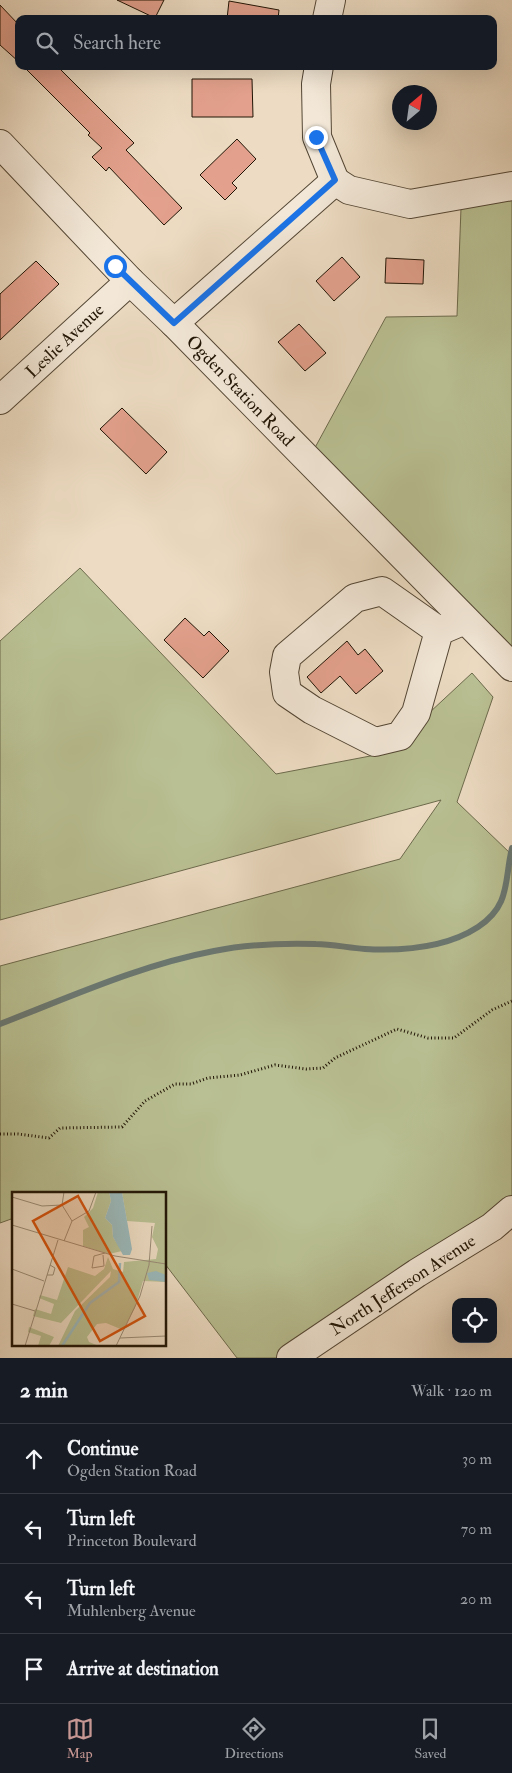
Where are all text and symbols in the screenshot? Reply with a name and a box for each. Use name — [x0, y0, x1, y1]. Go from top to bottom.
search box — [15, 15, 497, 70]
icon: search — [33, 29, 61, 57]
text: Search here — [73, 31, 161, 55]
north arrow — [392, 85, 437, 130]
route end — [305, 126, 328, 149]
route start — [104, 255, 127, 278]
street label: Leslie Avenue — [21, 298, 110, 383]
street label: Ogden Station Road — [181, 330, 299, 452]
inset map — [12, 1192, 166, 1346]
street label: North Jefferson Avenue — [326, 1229, 481, 1341]
map controls — [452, 1298, 497, 1343]
button: locate — [452, 1298, 497, 1343]
text: 2 min — [20, 1377, 68, 1404]
text: Walk · 120 m — [411, 1381, 492, 1401]
text: Continue — [67, 1437, 138, 1461]
icon: ahead — [20, 1445, 48, 1473]
text: 30 m — [462, 1449, 492, 1469]
text: Ogden Station Road — [67, 1461, 197, 1481]
text: Turn left — [67, 1507, 135, 1531]
icon: left — [20, 1515, 48, 1543]
text: 70 m — [461, 1519, 492, 1539]
text: Princeton Boulevard — [67, 1531, 197, 1551]
text: Turn left — [67, 1577, 135, 1601]
icon: left — [20, 1585, 48, 1613]
text: 20 m — [460, 1589, 492, 1609]
text: Muhlenberg Avenue — [67, 1601, 196, 1621]
icon: arrive — [20, 1655, 48, 1683]
text: Arrive at destination — [67, 1657, 219, 1681]
tab: Map — [66, 1715, 94, 1762]
tab: Directions — [225, 1715, 283, 1762]
tab: Saved — [414, 1715, 446, 1762]

